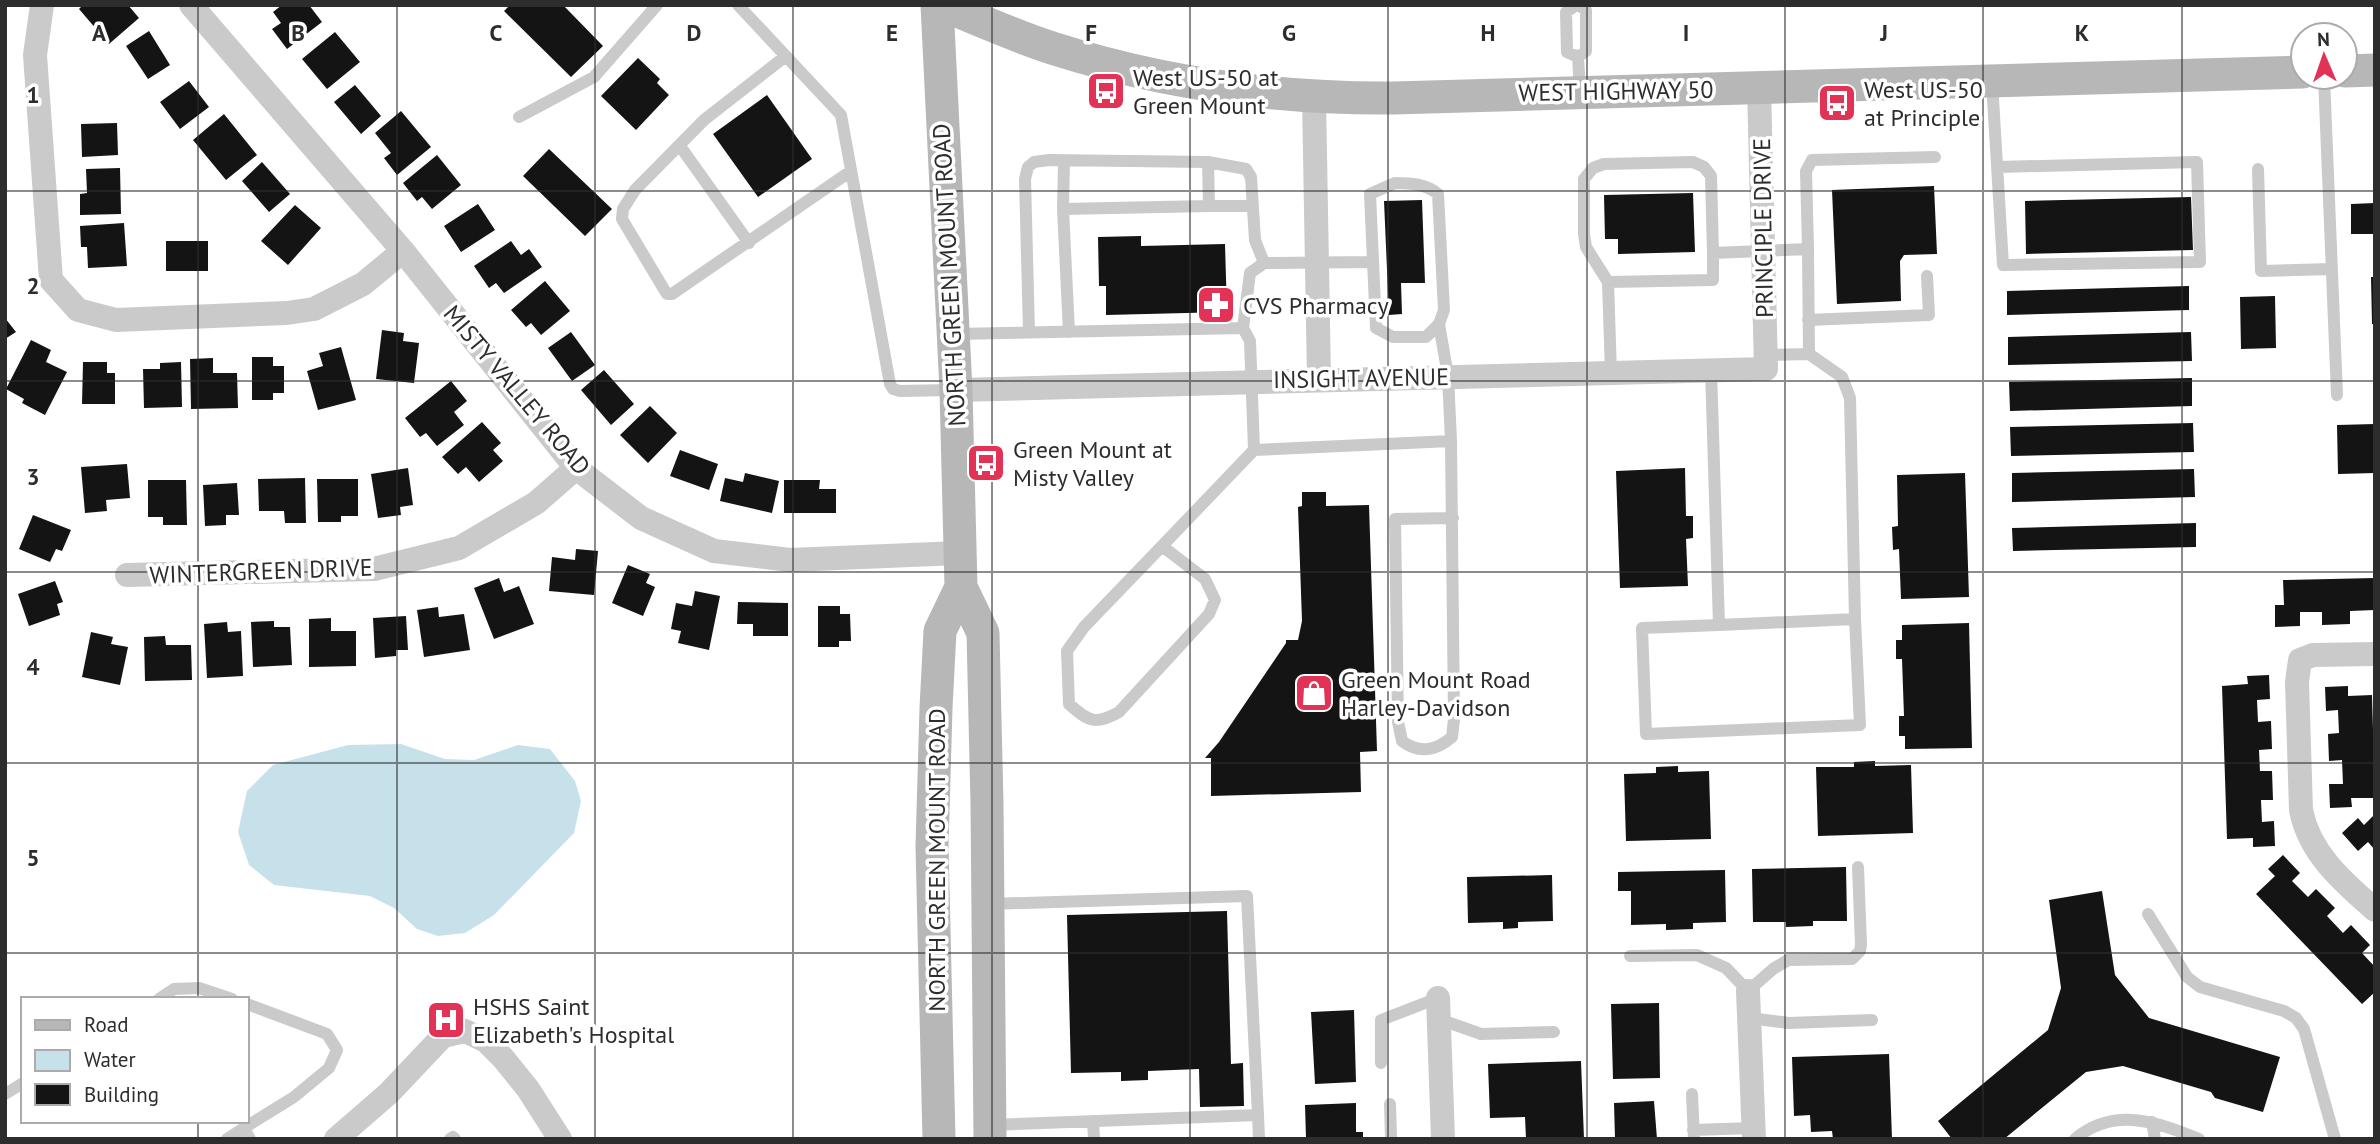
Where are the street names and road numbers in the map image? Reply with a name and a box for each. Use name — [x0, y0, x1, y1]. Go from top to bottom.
street label: WEST HIGHWAY 50 — [1518, 74, 1714, 108]
street label: NORTH GREEN MOUNT ROAD — [926, 123, 972, 427]
street label: PRINCIPLE DRIVE — [1746, 138, 1780, 318]
street label: MISTY VALLEY ROAD — [437, 299, 597, 481]
street label: INSIGHT AVENUE — [1273, 361, 1449, 395]
street label: WINTERGREEN DRIVE — [149, 552, 373, 590]
street label: NORTH GREEN MOUNT ROAD — [921, 708, 952, 1012]

